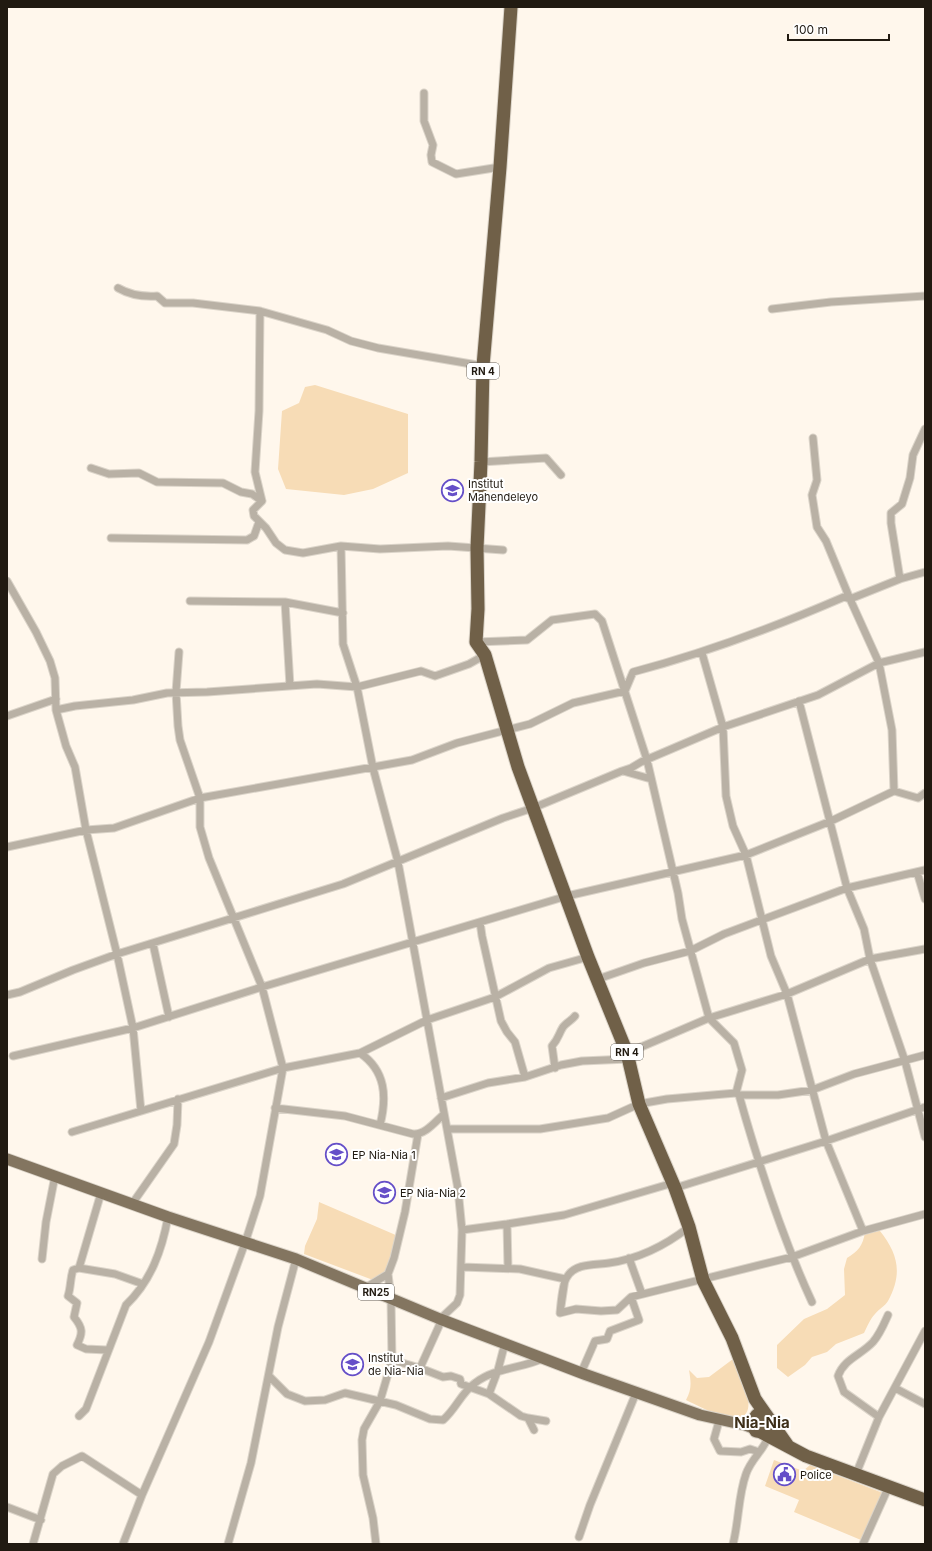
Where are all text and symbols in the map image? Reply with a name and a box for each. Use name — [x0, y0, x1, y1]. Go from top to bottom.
scale bar — [788, 16, 889, 42]
text: 100 m — [794, 22, 828, 37]
road number: RN 4 — [467, 363, 499, 379]
school or university icon: Institut Mahendeleyo — [439, 477, 465, 503]
place label: Institut Mahendeleyo — [468, 477, 539, 504]
road number: RN 4 — [611, 1044, 643, 1060]
school or university icon: EP Nia-Nia 1 — [323, 1142, 349, 1168]
place label: EP Nia-Nia 1 — [352, 1148, 416, 1162]
school or university icon: EP Nia-Nia 2 — [372, 1180, 398, 1206]
place label: EP Nia-Nia 2 — [400, 1186, 466, 1200]
road number: RN25 — [358, 1284, 394, 1300]
school or university icon: Institut de Nia-Nia — [339, 1351, 365, 1377]
place label: Institut de Nia-Nia — [368, 1351, 424, 1378]
district label: Nia-Nia — [734, 1413, 790, 1432]
public building icon: Police — [772, 1462, 798, 1488]
place label: Police — [800, 1468, 832, 1482]

